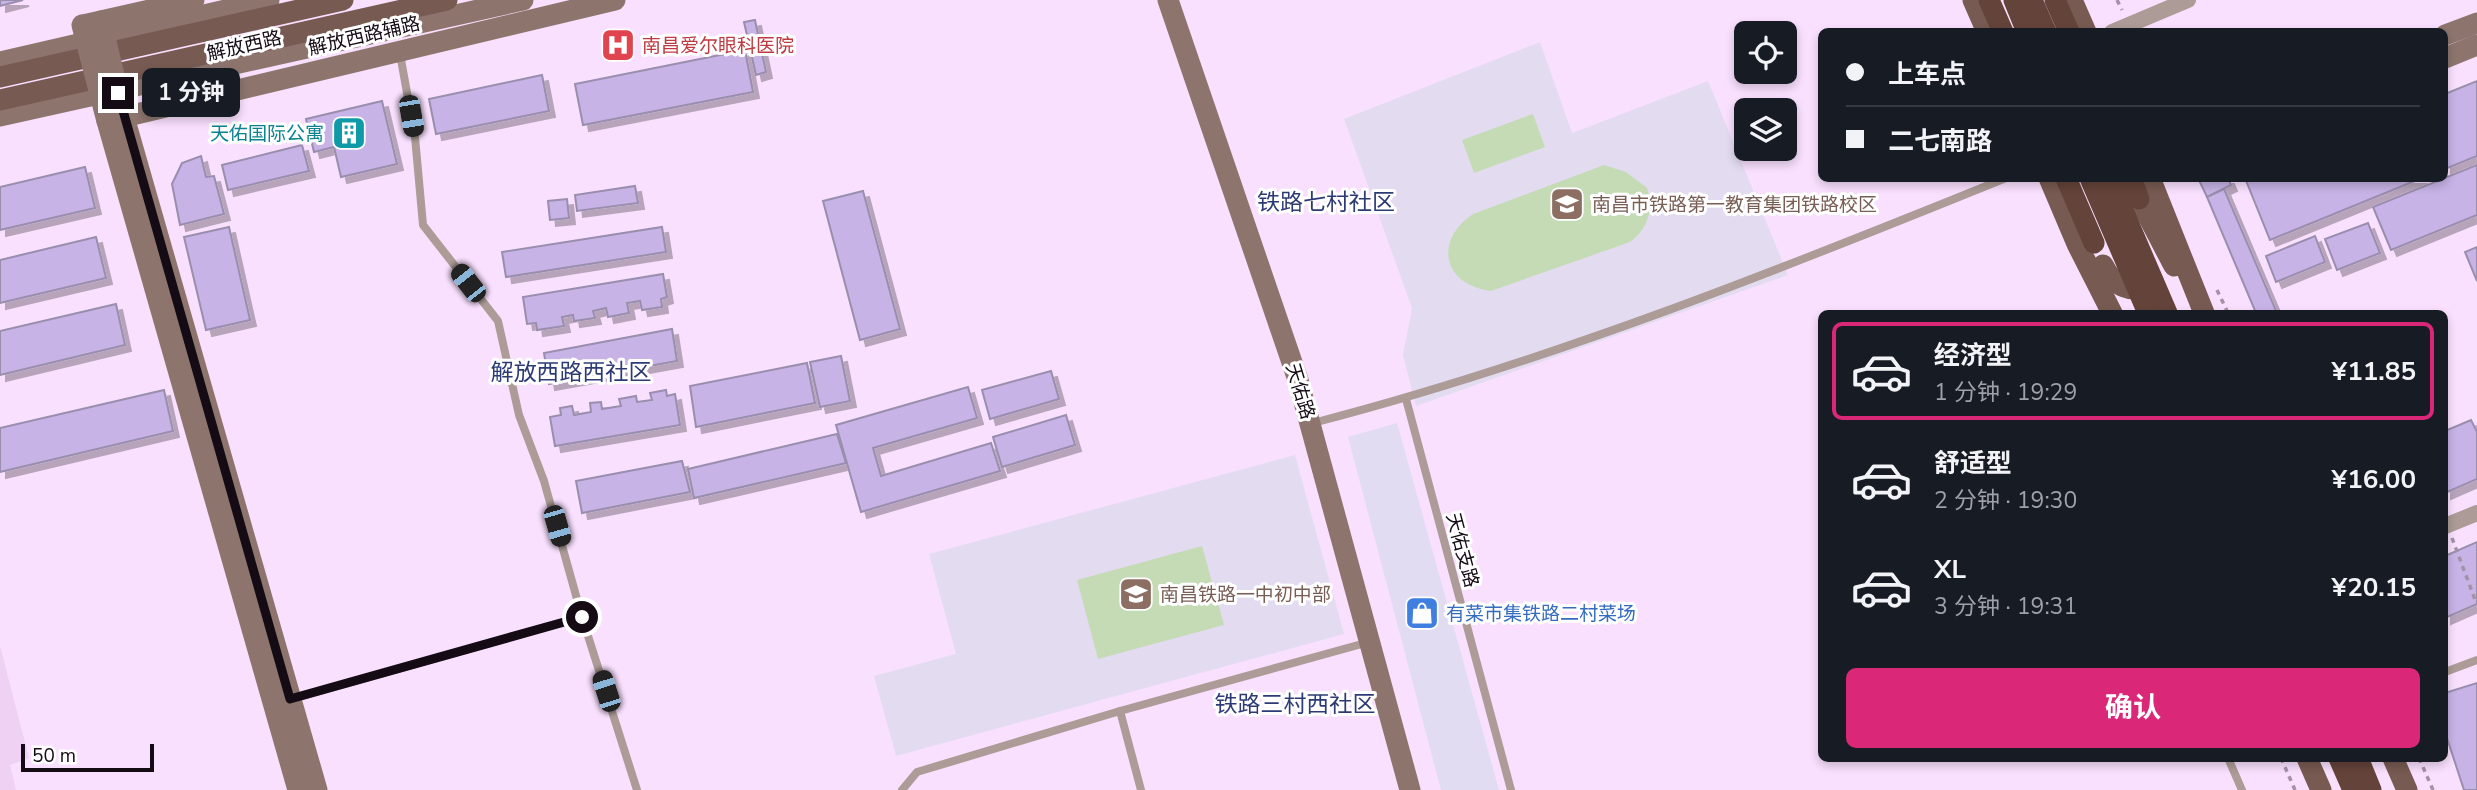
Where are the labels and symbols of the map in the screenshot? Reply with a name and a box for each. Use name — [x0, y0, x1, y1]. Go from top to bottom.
street label: 解放西路辅路 — [306, 10, 423, 61]
street label: 解放西路 — [204, 25, 284, 67]
hospital icon: 南昌爱尔眼科医院 — [599, 26, 637, 64]
place label: 南昌爱尔眼科医院 — [642, 33, 794, 59]
callout: 1 分钟 — [142, 68, 241, 118]
route end — [102, 77, 134, 109]
car — [398, 93, 425, 139]
building icon: 天佑国际公寓 — [330, 114, 368, 152]
place label: 天佑国际公寓 — [210, 121, 324, 147]
school or university icon: 南昌市铁路第一教育集团铁路校区 — [1548, 185, 1586, 223]
district label: 铁路七村社区 — [1257, 187, 1395, 218]
place label: 南昌市铁路第一教育集团铁路校区 — [1592, 192, 1877, 218]
car — [447, 260, 490, 306]
district label: 解放西路西社区 — [491, 357, 652, 388]
street label: 天佑路 — [1279, 360, 1321, 422]
car — [542, 503, 573, 549]
street label: 天佑支路 — [1440, 510, 1484, 590]
school or university icon: 南昌铁路一中初中部 — [1117, 575, 1155, 613]
place label: 南昌铁路一中初中部 — [1160, 582, 1331, 608]
shop icon: 有菜市集铁路二村菜场 — [1403, 594, 1441, 632]
route start — [566, 601, 598, 633]
place label: 有菜市集铁路二村菜场 — [1446, 601, 1636, 627]
car — [590, 668, 623, 714]
district label: 铁路三村西社区 — [1215, 689, 1376, 720]
scale bar — [21, 741, 154, 773]

